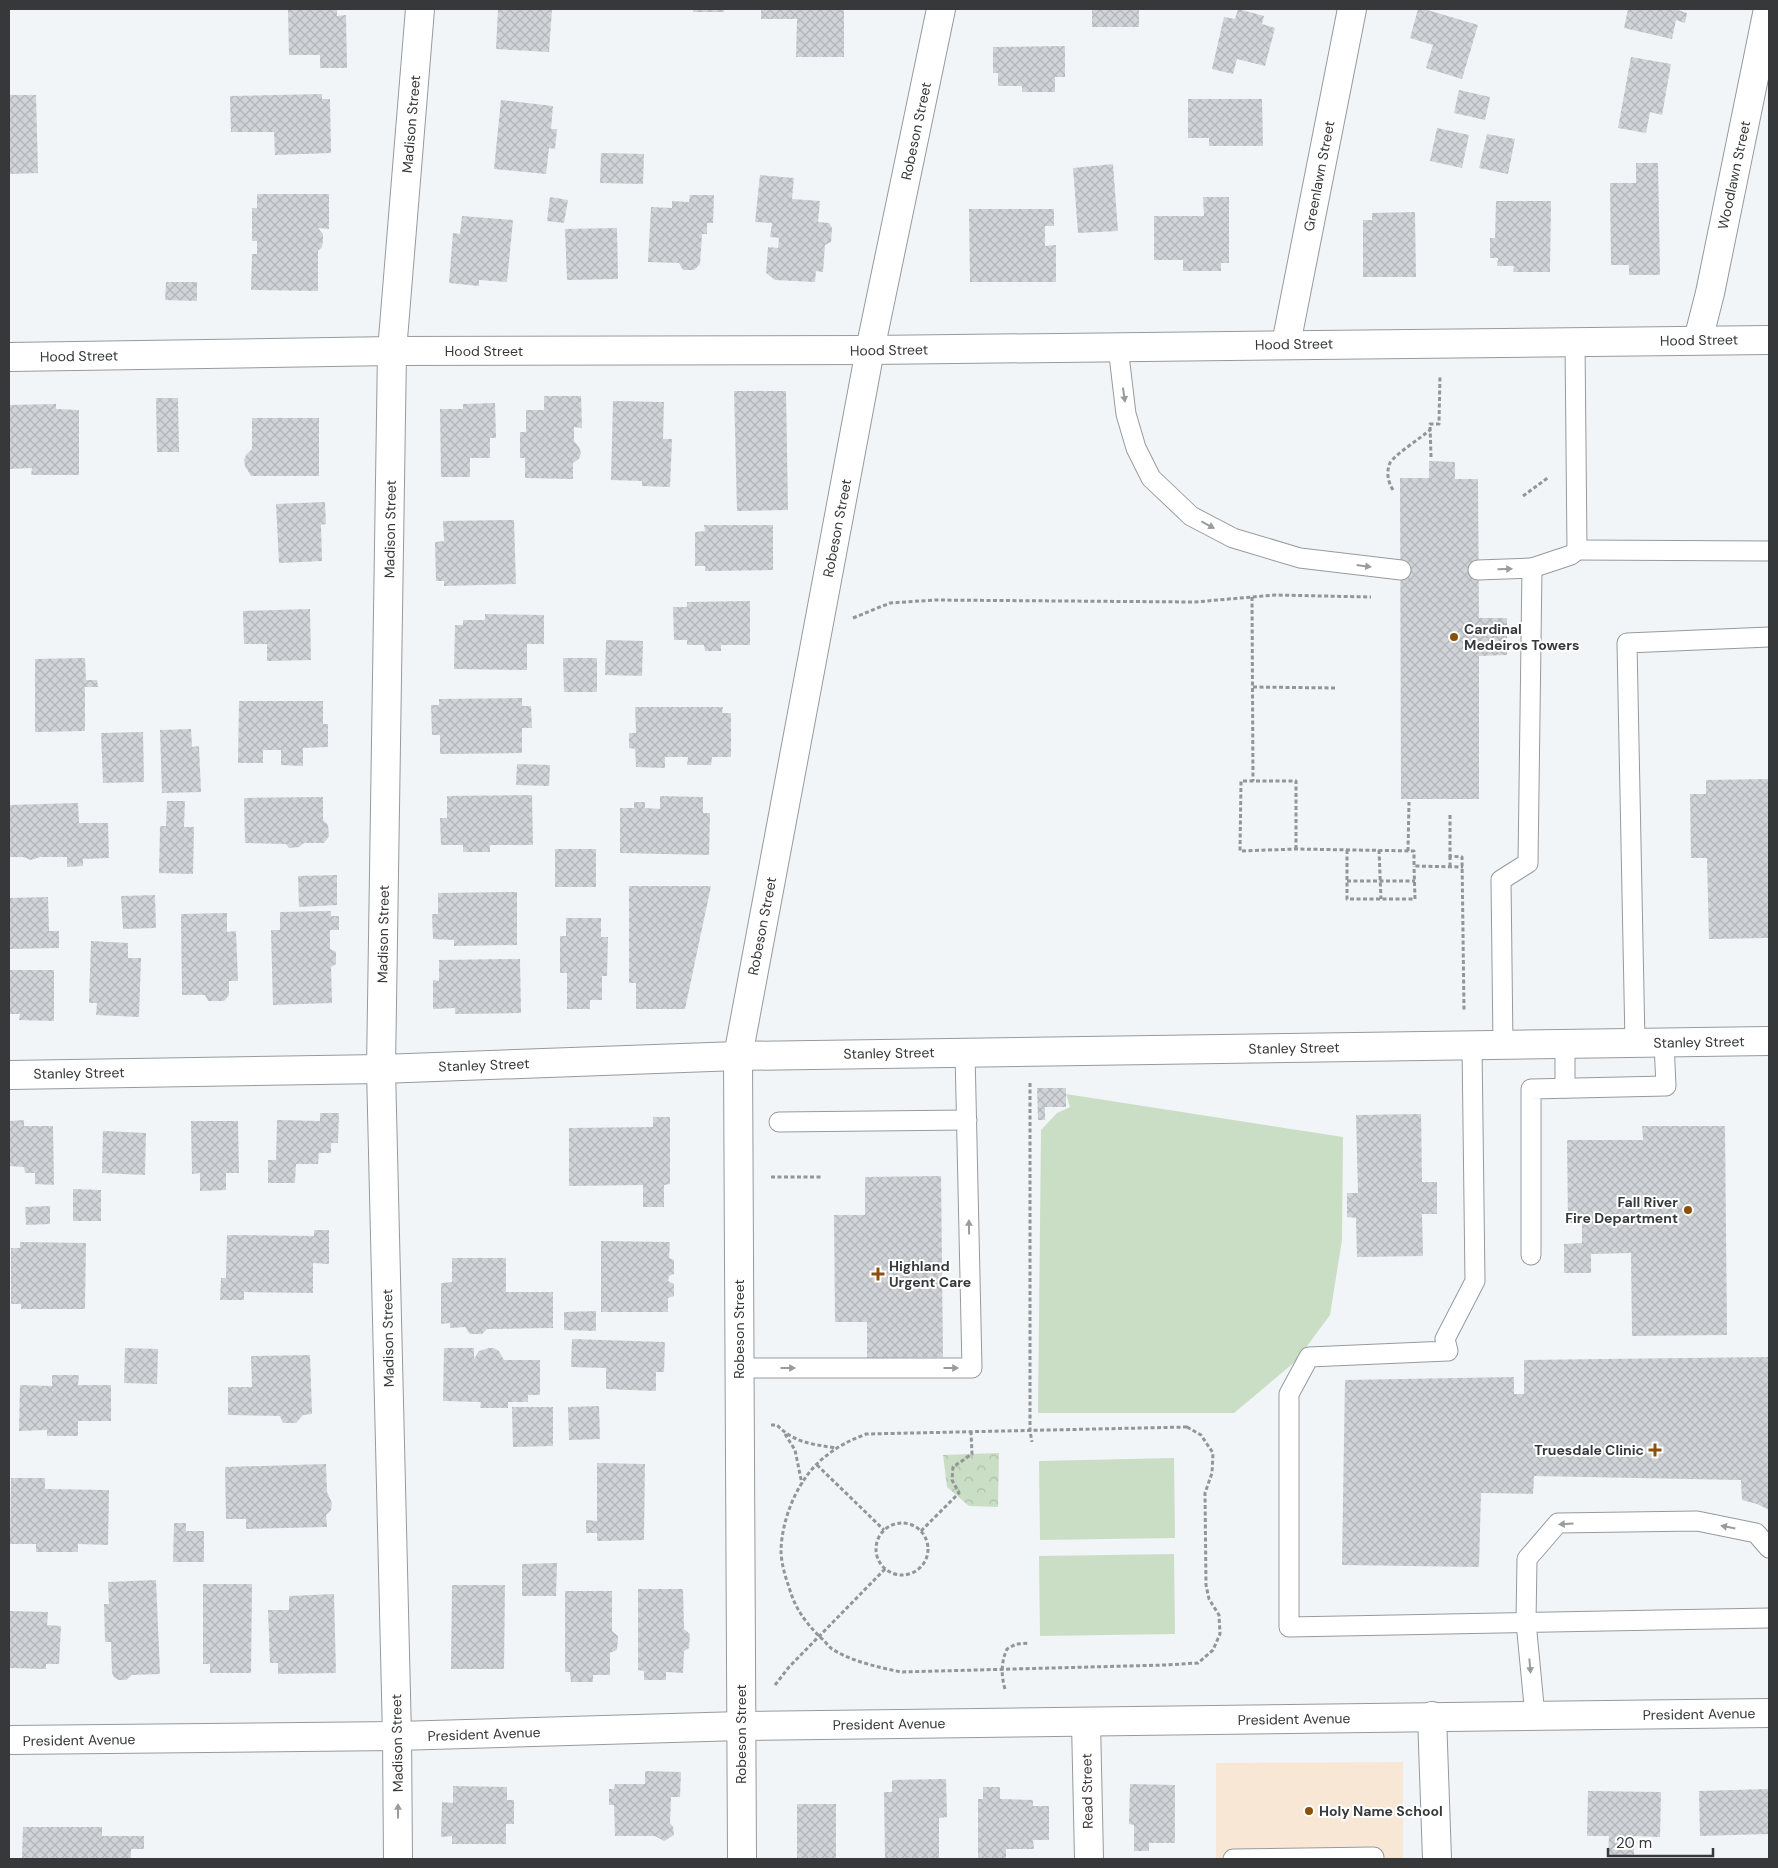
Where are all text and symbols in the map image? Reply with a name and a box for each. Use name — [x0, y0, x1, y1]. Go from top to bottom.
street label: Madison Street — [398, 74, 424, 174]
street label: Robeson Street — [897, 80, 935, 182]
street label: Greenlawn Street — [1299, 119, 1339, 233]
street label: Woodlawn Street — [1714, 119, 1754, 231]
street label: Hood Street — [1660, 330, 1738, 350]
street label: Hood Street — [1255, 334, 1333, 354]
street label: Hood Street — [850, 340, 928, 360]
street label: Hood Street — [445, 342, 523, 360]
street label: Hood Street — [40, 346, 118, 366]
one-way arrow — [1120, 388, 1128, 404]
street label: Robeson Street — [819, 477, 855, 579]
street label: Madison Street — [380, 480, 400, 578]
one-way arrow — [1201, 521, 1215, 529]
one-way arrow — [1356, 562, 1372, 570]
one-way arrow — [1497, 565, 1513, 573]
place label: Cardinal Medeiros Towers — [1464, 620, 1579, 654]
marker: Cardinal Medeiros Towers — [1448, 631, 1460, 643]
street label: Robeson Street — [744, 875, 780, 977]
street label: Madison Street — [373, 885, 393, 983]
street label: Stanley Street — [1653, 1032, 1745, 1052]
street label: Stanley Street — [1248, 1038, 1340, 1058]
street label: Stanley Street — [843, 1043, 935, 1063]
street label: Stanley Street — [438, 1054, 530, 1076]
street label: Stanley Street — [33, 1063, 125, 1083]
place label: Fall River Fire Department — [1565, 1193, 1678, 1227]
marker: Fall River Fire Department — [1682, 1204, 1694, 1216]
one-way arrow — [965, 1218, 973, 1234]
place label: Highland Urgent Care — [889, 1257, 971, 1291]
marker: Highland Urgent Care — [871, 1267, 885, 1281]
street label: Robeson Street — [730, 1279, 748, 1379]
street label: Madison Street — [378, 1289, 398, 1387]
one-way arrow — [781, 1364, 797, 1372]
one-way arrow — [943, 1364, 959, 1372]
place label: Truesdale Clinic — [1534, 1441, 1644, 1459]
marker: Truesdale Clinic — [1648, 1443, 1662, 1457]
one-way arrow — [1558, 1520, 1574, 1528]
one-way arrow — [1719, 1523, 1735, 1531]
one-way arrow — [1526, 1658, 1534, 1674]
street label: Robeson Street — [732, 1684, 750, 1784]
street label: Madison Street — [387, 1694, 407, 1792]
street label: President Avenue — [1642, 1704, 1756, 1724]
street label: President Avenue — [1237, 1709, 1351, 1729]
street label: President Avenue — [832, 1714, 946, 1734]
street label: President Avenue — [427, 1723, 541, 1745]
street label: President Avenue — [22, 1730, 136, 1750]
street label: Read Street — [1077, 1753, 1097, 1829]
one-way arrow — [394, 1802, 402, 1818]
place label: Holy Name School — [1319, 1802, 1443, 1820]
marker: Holy Name School — [1303, 1805, 1315, 1817]
scale bar — [1608, 1826, 1713, 1858]
text: 20 m — [1616, 1833, 1652, 1853]

